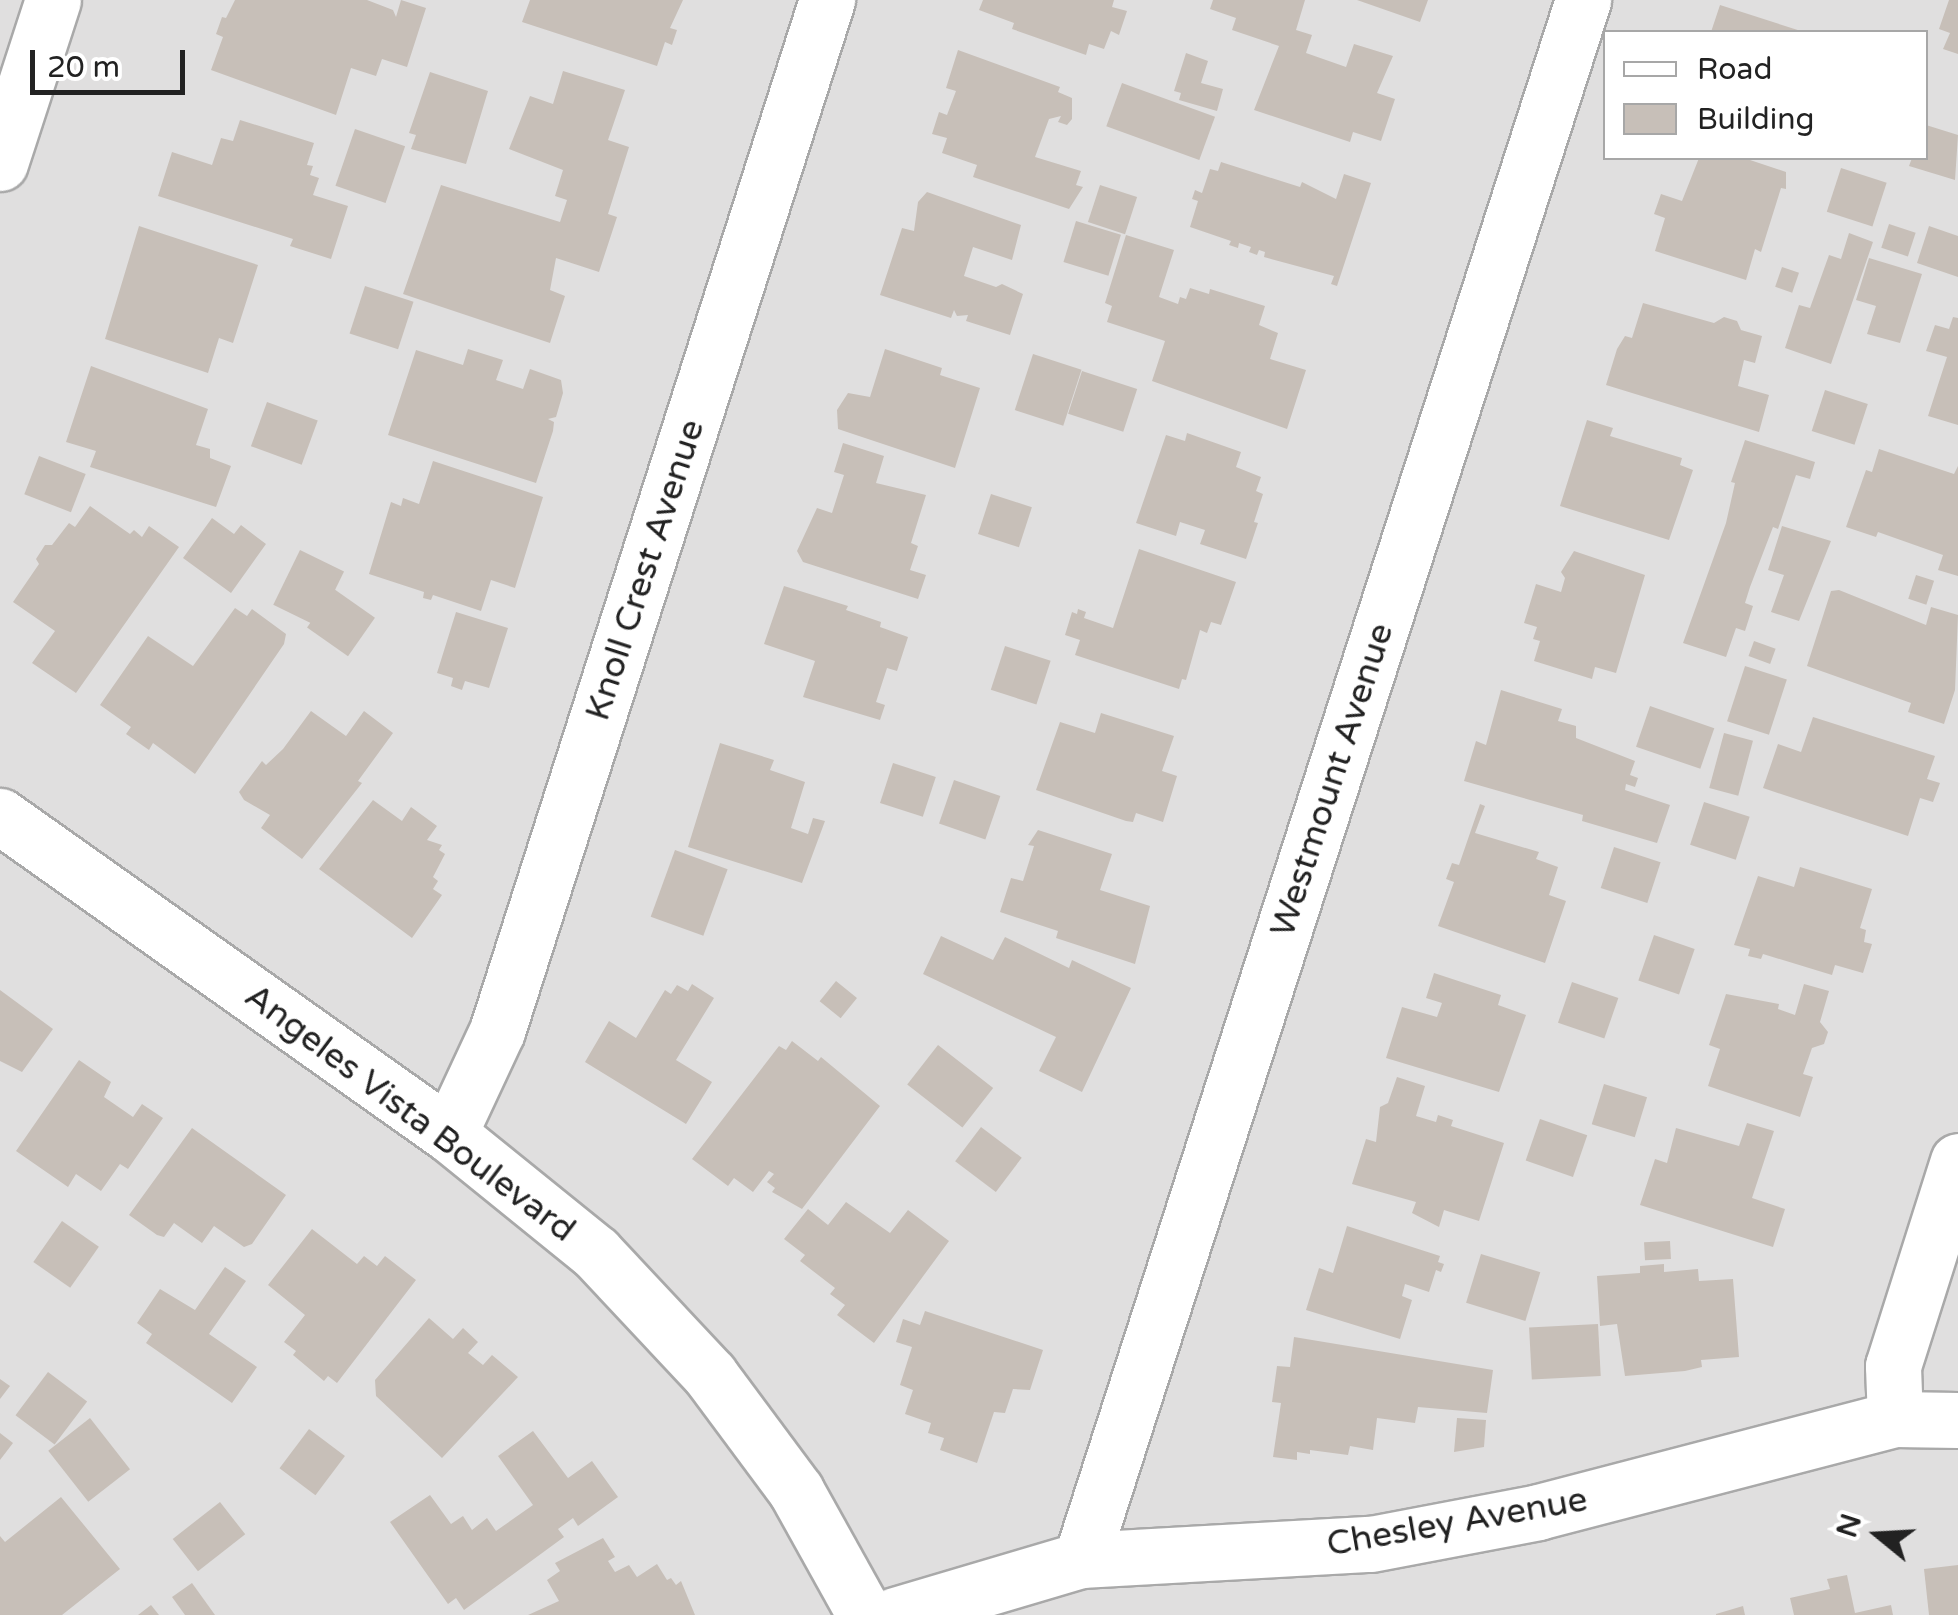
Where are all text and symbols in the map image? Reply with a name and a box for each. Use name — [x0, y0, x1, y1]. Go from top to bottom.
scale bar — [35, 30, 190, 92]
legend — [1603, 30, 1928, 160]
text: 20 m — [47, 49, 120, 86]
text: Road — [1697, 51, 1772, 88]
text: Building — [1697, 101, 1814, 138]
street label: Knoll Crest Avenue — [577, 414, 713, 726]
street label: Westmount Avenue — [1262, 618, 1402, 942]
street label: Angeles Vista Boulevard — [236, 975, 584, 1251]
street label: Chesley Avenue — [1323, 1478, 1591, 1566]
north arrow — [1828, 1485, 1928, 1585]
text: N — [1830, 1510, 1869, 1542]

